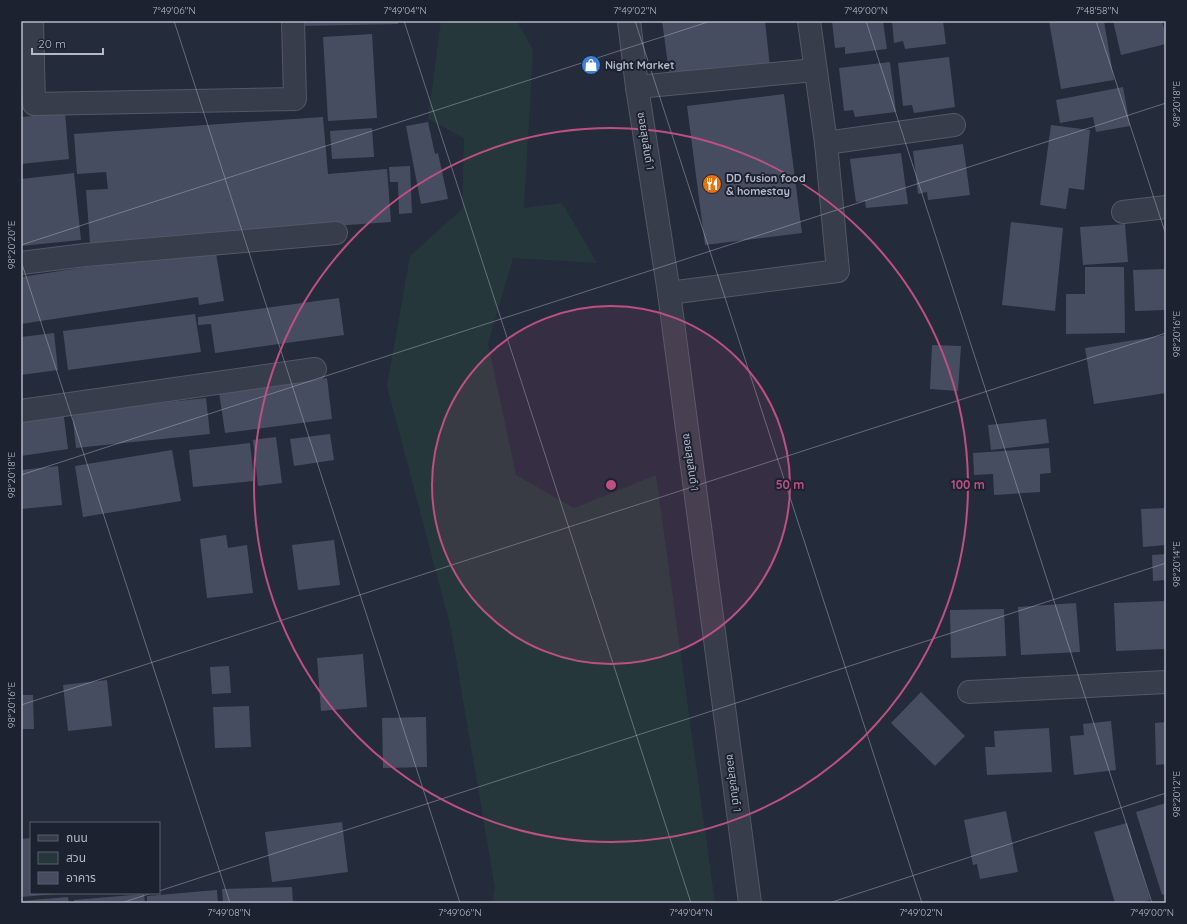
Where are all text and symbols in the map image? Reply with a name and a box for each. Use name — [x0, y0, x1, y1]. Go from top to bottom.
text: 7°49'06"N — [152, 4, 196, 17]
text: 7°49'04"N — [383, 4, 427, 17]
text: 7°49'02"N — [613, 4, 657, 17]
text: 7°49'00"N — [844, 4, 888, 17]
text: 7°48'58"N — [1075, 4, 1119, 17]
scale bar — [32, 30, 103, 56]
text: 20 m — [38, 36, 66, 51]
shop icon: Night Market — [580, 54, 602, 76]
place label: Night Market — [605, 58, 674, 72]
text: 98°20'18"E — [1170, 81, 1183, 127]
street label: ซอยสุขสันต์ 1 — [635, 111, 657, 171]
place label: DD fusion food & homestay — [726, 171, 806, 198]
restaurant icon: DD fusion food & homestay — [701, 173, 723, 195]
text: 98°20'20"E — [5, 220, 18, 269]
text: 98°20'16"E — [1170, 311, 1183, 357]
street label: ซอยสุขสันต์ 1 — [680, 432, 702, 492]
text: 98°20'18"E — [5, 452, 18, 498]
text: 50 m — [776, 477, 804, 492]
text: 100 m — [951, 477, 985, 492]
centre of rings — [604, 478, 618, 492]
text: 98°20'14"E — [1170, 541, 1183, 587]
text: 98°20'16"E — [5, 682, 18, 728]
street label: ซอยสุขสันต์ 1 — [723, 753, 745, 813]
text: 98°20'12"E — [1170, 770, 1183, 817]
legend — [30, 822, 160, 894]
text: ถนน — [66, 830, 88, 845]
text: สวน — [66, 850, 86, 865]
text: อาคาร — [66, 870, 96, 885]
text: 7°49'08"N — [207, 906, 251, 919]
text: 7°49'06"N — [438, 906, 482, 919]
text: 7°49'04"N — [669, 906, 713, 919]
text: 7°49'02"N — [899, 906, 943, 919]
text: 7°49'00"N — [1130, 906, 1174, 919]

